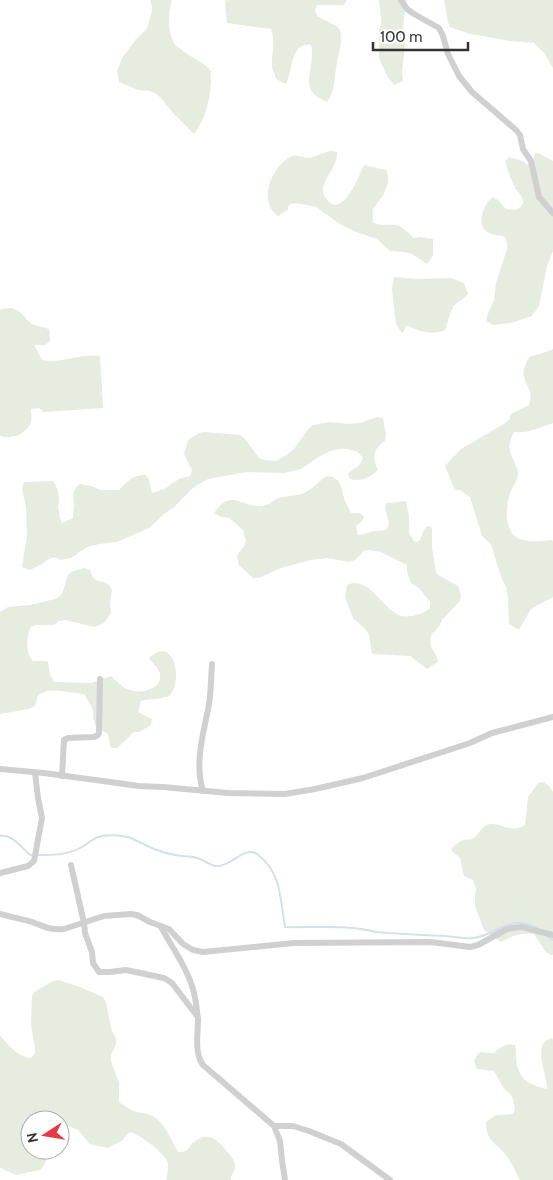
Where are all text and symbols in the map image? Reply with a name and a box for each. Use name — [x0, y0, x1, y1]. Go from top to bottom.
scale bar — [373, 20, 468, 52]
text: 100 m — [380, 28, 422, 46]
north arrow — [20, 1110, 70, 1160]
text: N — [22, 1131, 42, 1144]

